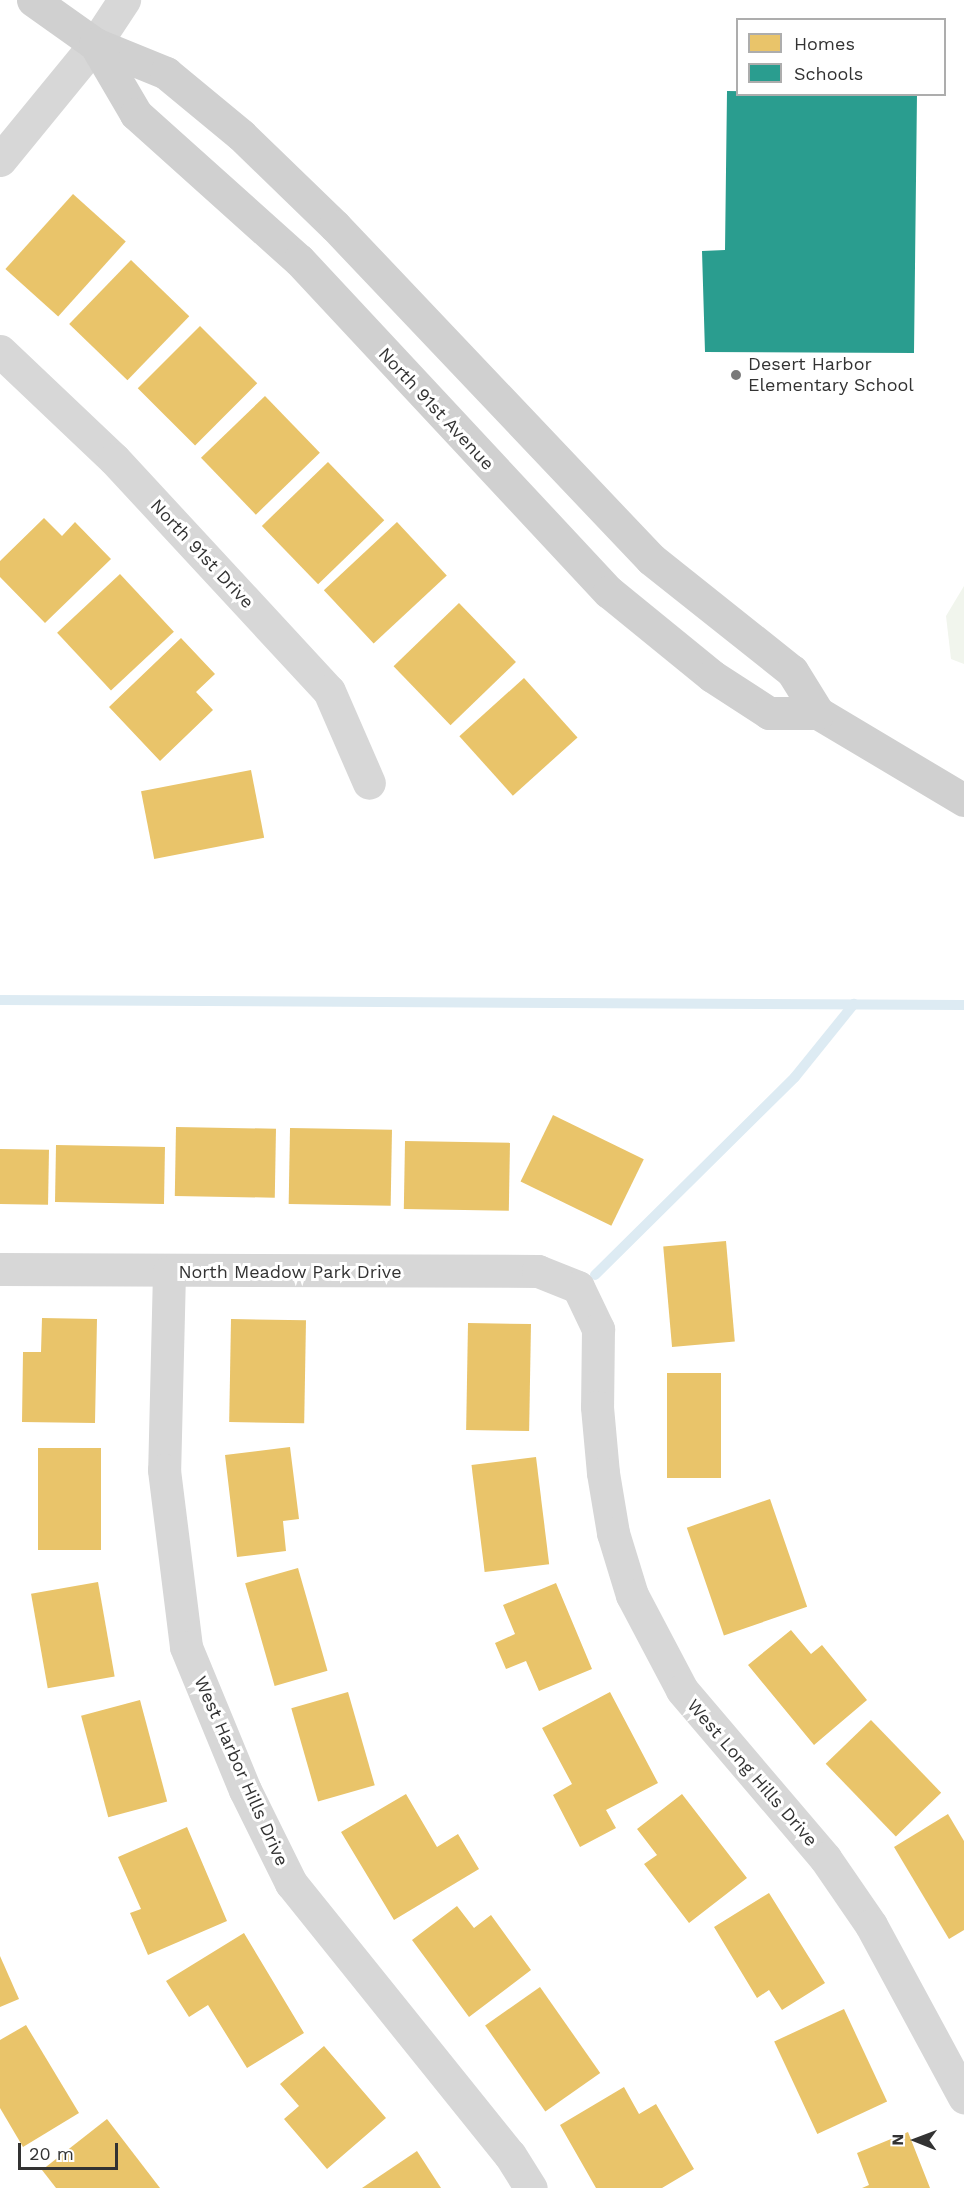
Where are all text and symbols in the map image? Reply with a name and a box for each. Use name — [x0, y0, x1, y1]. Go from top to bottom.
legend — [736, 18, 946, 96]
text: Homes — [794, 33, 855, 54]
text: Schools — [794, 63, 863, 84]
street label: North 91st Avenue — [373, 343, 499, 475]
place label: Desert Harbor Elementary School — [748, 354, 914, 397]
marker: Desert Harbor Elementary School — [729, 368, 743, 382]
street label: North 91st Drive — [146, 495, 258, 613]
street label: North Meadow Park Drive — [178, 1261, 402, 1283]
street label: West Harbor Hills Drive — [189, 1673, 293, 1869]
street label: West Long Hills Drive — [682, 1695, 822, 1851]
north arrow — [886, 2110, 946, 2170]
scale bar — [21, 2131, 122, 2169]
text: N — [888, 2134, 907, 2146]
text: 20 m — [29, 2143, 74, 2164]

